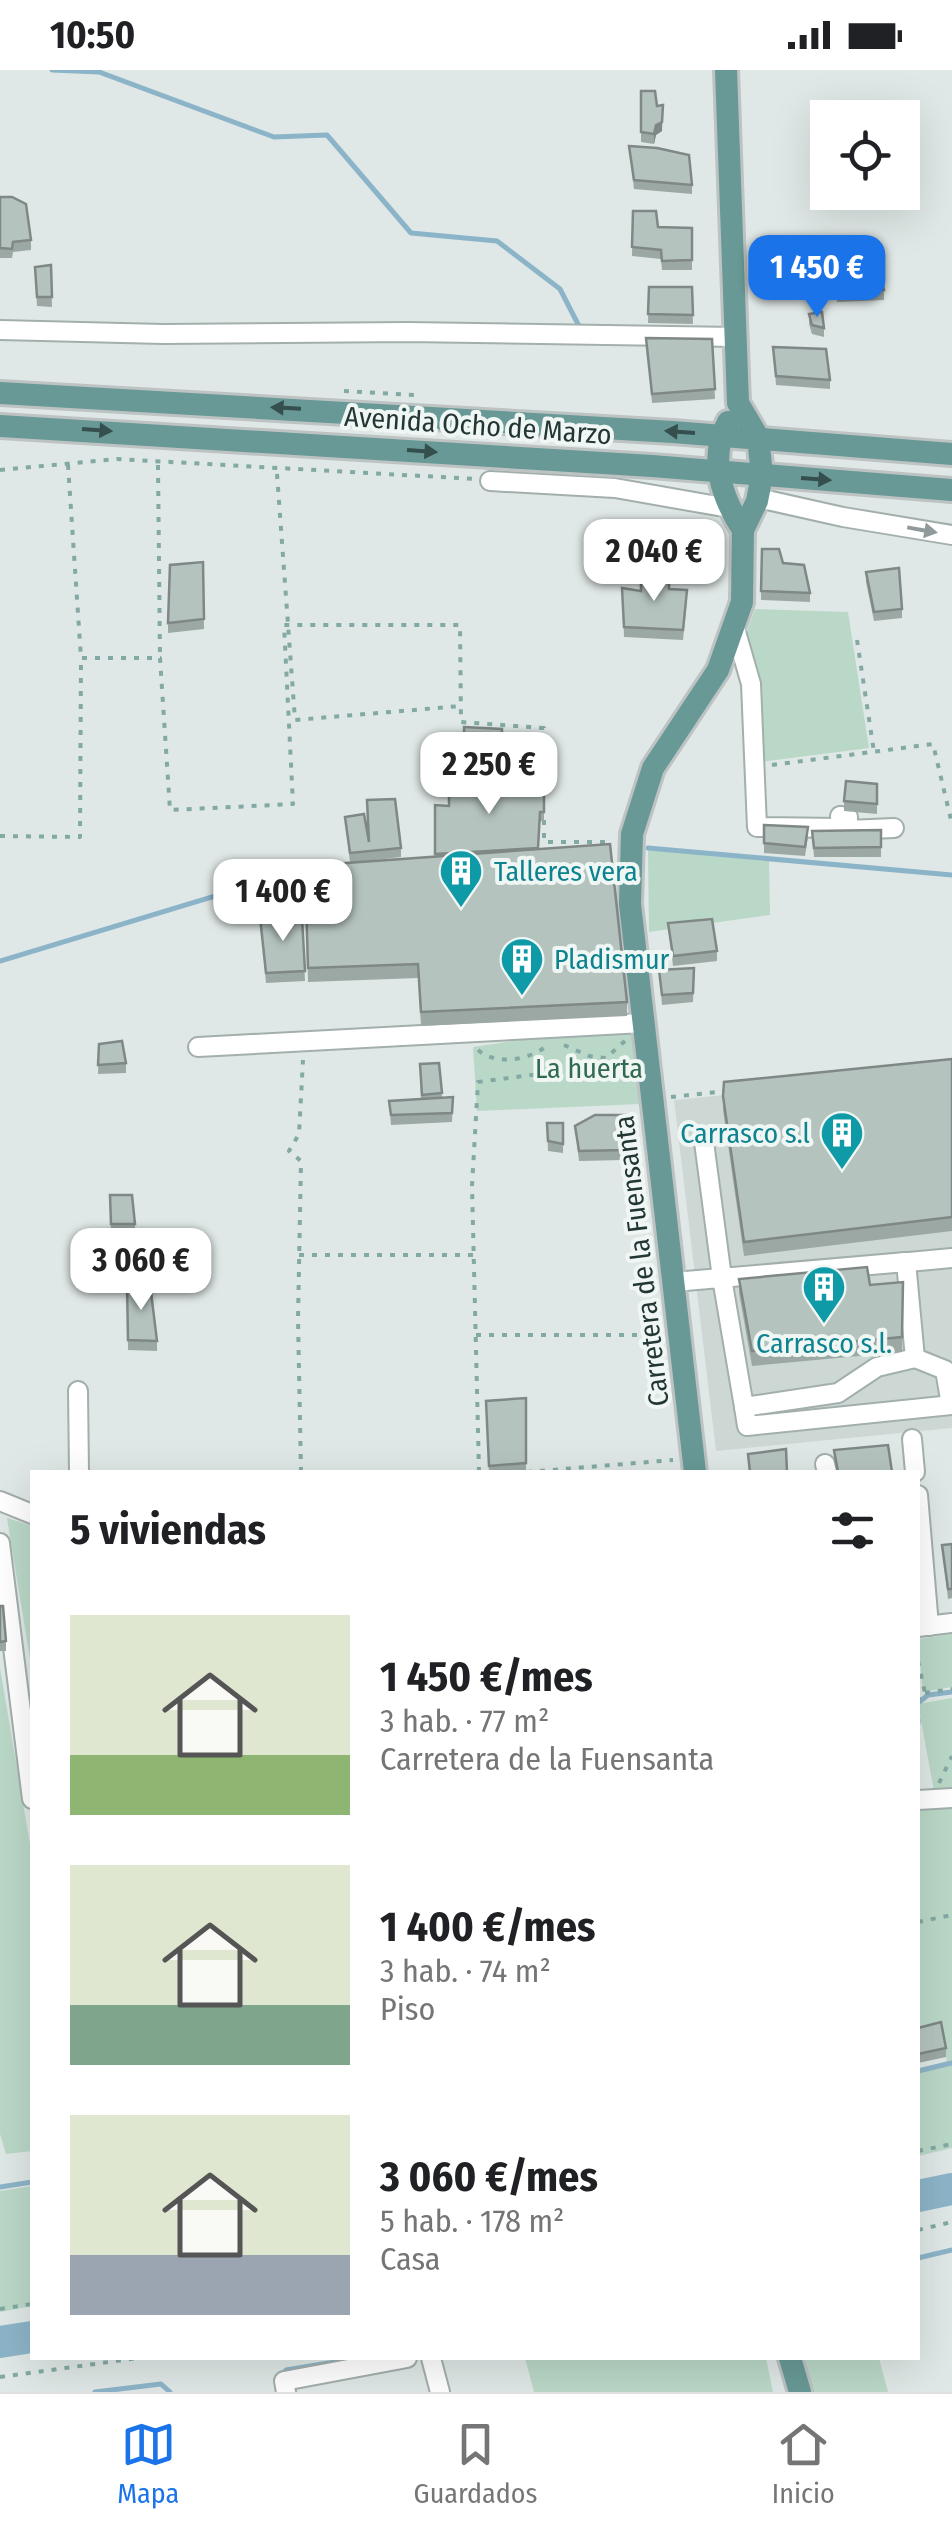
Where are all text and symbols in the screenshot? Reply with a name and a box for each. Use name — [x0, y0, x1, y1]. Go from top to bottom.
text: 10:50 — [50, 12, 135, 58]
map controls — [810, 100, 920, 210]
button: locate — [810, 100, 920, 210]
pin: 1 450 € — [725, 235, 909, 320]
text: 1 450 € — [770, 248, 864, 286]
one-way arrow — [270, 400, 302, 416]
street label: Avenida Ocho de Marzo — [343, 400, 613, 451]
one-way arrow — [82, 422, 114, 438]
one-way arrow — [664, 424, 696, 440]
one-way arrow — [406, 443, 438, 459]
one-way arrow — [800, 472, 832, 488]
pin: 2 040 € — [562, 519, 746, 604]
one-way arrow — [907, 523, 938, 538]
text: 2 040 € — [606, 532, 702, 570]
pin: 2 250 € — [397, 732, 581, 817]
text: 2 250 € — [442, 745, 536, 783]
building icon: Talleres vera — [438, 848, 484, 909]
place label: Talleres vera — [494, 855, 638, 888]
pin: 1 400 € — [191, 859, 375, 944]
text: 1 400 € — [235, 872, 331, 910]
building icon: Pladismur — [499, 936, 545, 997]
place label: Pladismur — [554, 943, 670, 976]
park label: La huerta — [535, 1052, 643, 1085]
building icon: Carrasco s.l — [819, 1110, 865, 1171]
street label: Carretera de la Fuensanta — [607, 1114, 676, 1408]
place label: Carrasco s.l — [680, 1117, 810, 1150]
pin: 3 060 € — [49, 1228, 233, 1313]
text: 3 060 € — [92, 1241, 190, 1279]
building icon: Carrasco s.l. — [801, 1264, 847, 1325]
place label: Carrasco s.l. — [756, 1327, 892, 1360]
icon: filters — [825, 1503, 880, 1558]
text: 5 viviendas — [70, 1505, 266, 1555]
text: 1 450 €/mes — [380, 1652, 593, 1702]
icon: home — [150, 1655, 270, 1775]
text: 3 hab. · 77 m² — [380, 1702, 549, 1740]
text: Carretera de la Fuensanta — [380, 1740, 714, 1778]
text: 1 400 €/mes — [380, 1902, 595, 1952]
icon: home — [150, 1905, 270, 2025]
text: 3 hab. · 74 m² — [380, 1952, 551, 1990]
text: Piso — [380, 1990, 435, 2028]
text: 3 060 €/mes — [380, 2152, 598, 2202]
icon: home — [150, 2155, 270, 2275]
text: 5 hab. · 178 m² — [380, 2202, 564, 2240]
text: Casa — [380, 2240, 441, 2278]
tab: Mapa — [117, 2417, 179, 2510]
tab: Guardados — [414, 2417, 537, 2510]
tab: Inicio — [772, 2417, 835, 2510]

